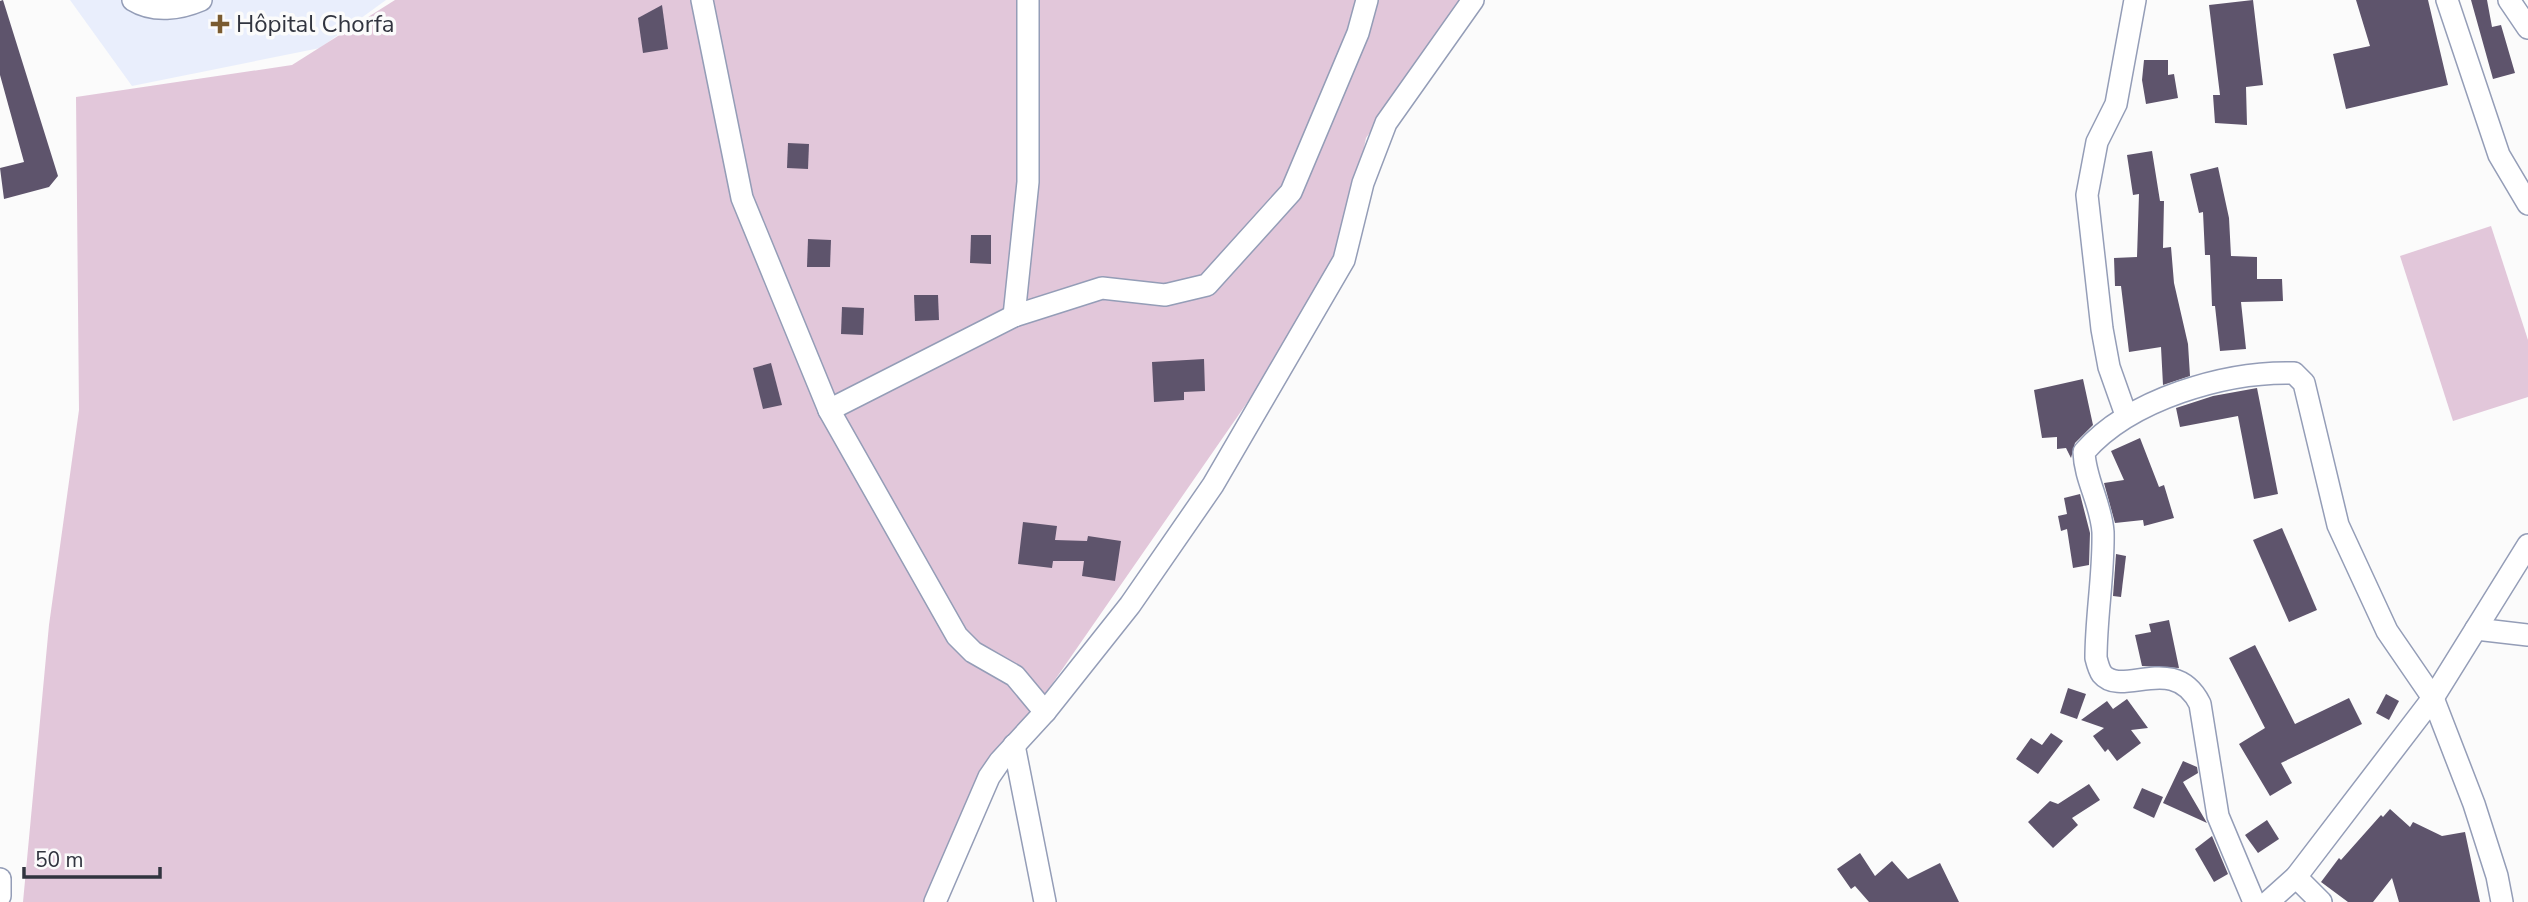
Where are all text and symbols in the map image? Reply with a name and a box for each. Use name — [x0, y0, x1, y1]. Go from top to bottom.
place label: Hôpital Chorfa — [236, 8, 395, 40]
marker: Hôpital Chorfa — [210, 14, 230, 34]
scale bar — [24, 836, 161, 880]
text: 50 m — [35, 846, 84, 874]

